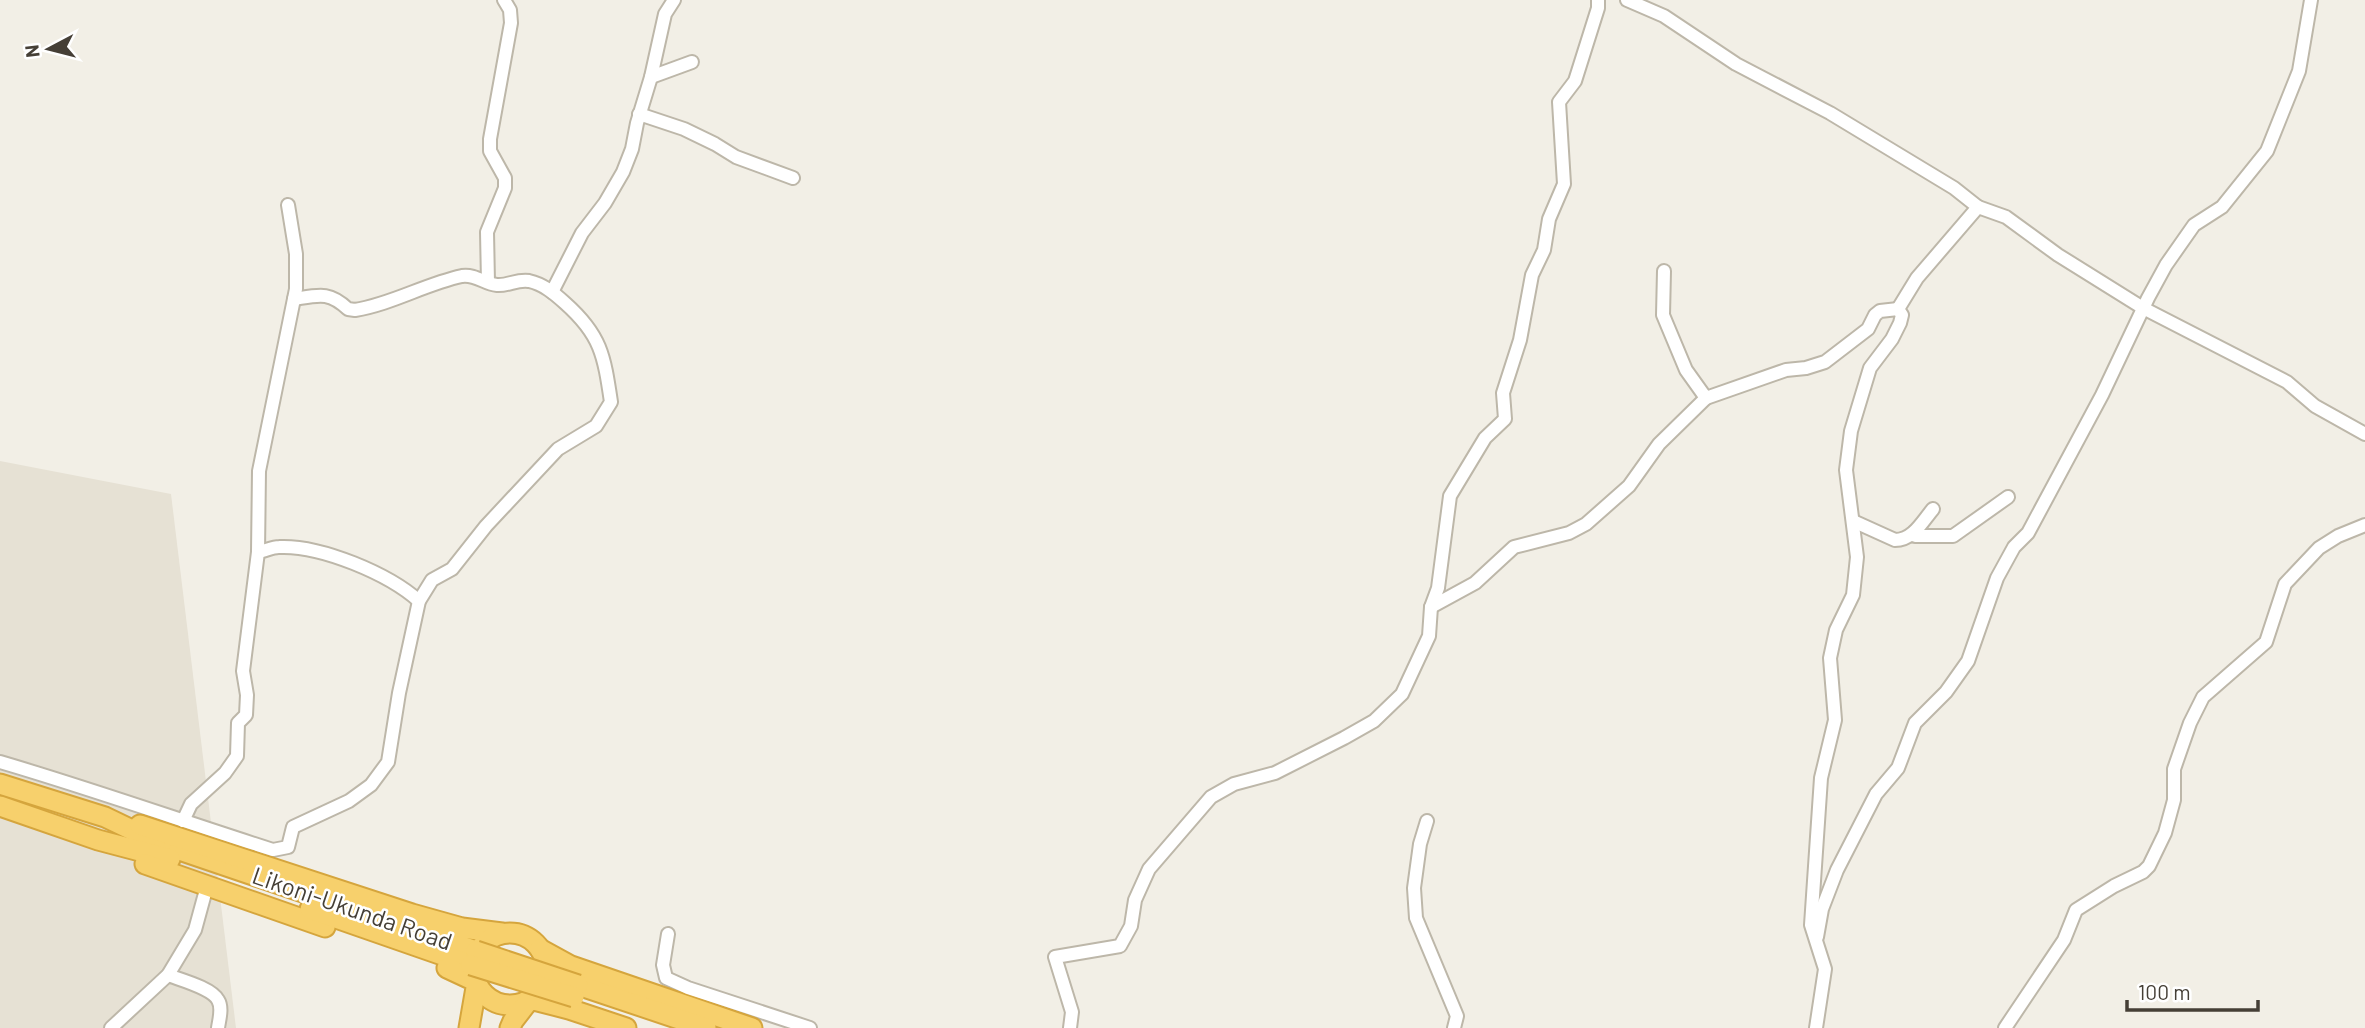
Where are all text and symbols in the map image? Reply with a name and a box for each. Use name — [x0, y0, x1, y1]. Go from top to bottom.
north arrow — [14, 14, 84, 84]
text: N — [19, 43, 44, 59]
street label: Likoni-Ukunda Road — [249, 860, 456, 955]
scale bar — [2127, 968, 2258, 1012]
text: 100 m — [2138, 979, 2191, 1004]

